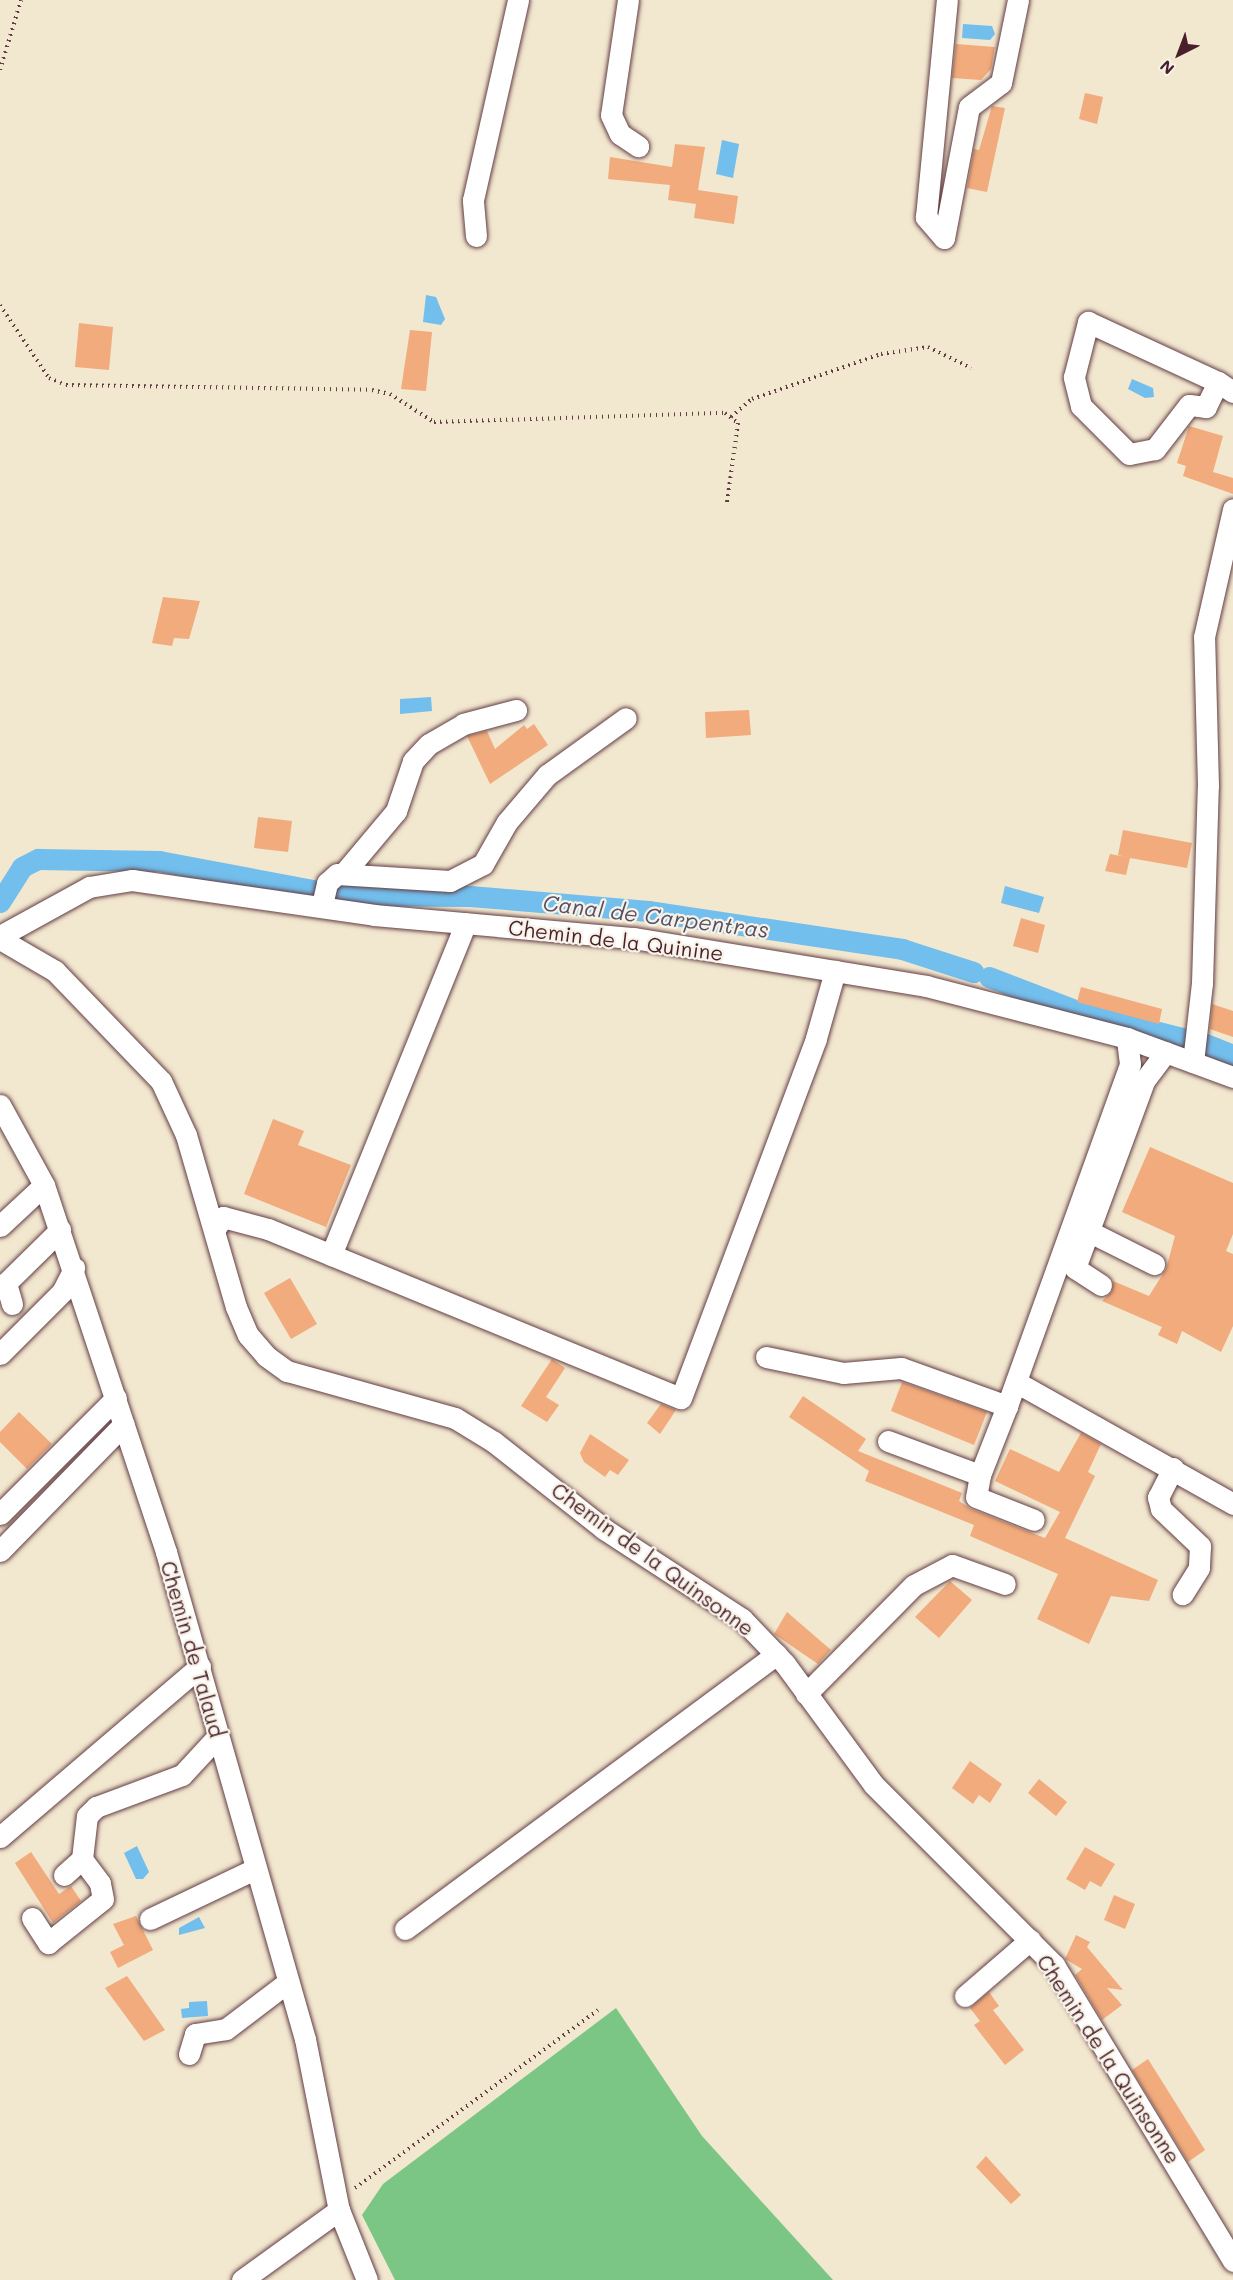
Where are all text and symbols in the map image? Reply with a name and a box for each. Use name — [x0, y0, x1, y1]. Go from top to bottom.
north arrow — [1149, 24, 1209, 84]
text: N — [1155, 56, 1178, 80]
water label: Canal de Carpentras — [542, 889, 770, 943]
street label: Chemin de la Quinine — [507, 914, 725, 966]
street label: Chemin de la Quinsonne — [547, 1477, 759, 1641]
street label: Chemin de Talaud — [156, 1558, 230, 1740]
street label: Chemin de la Quinsonne — [1032, 1950, 1186, 2168]

